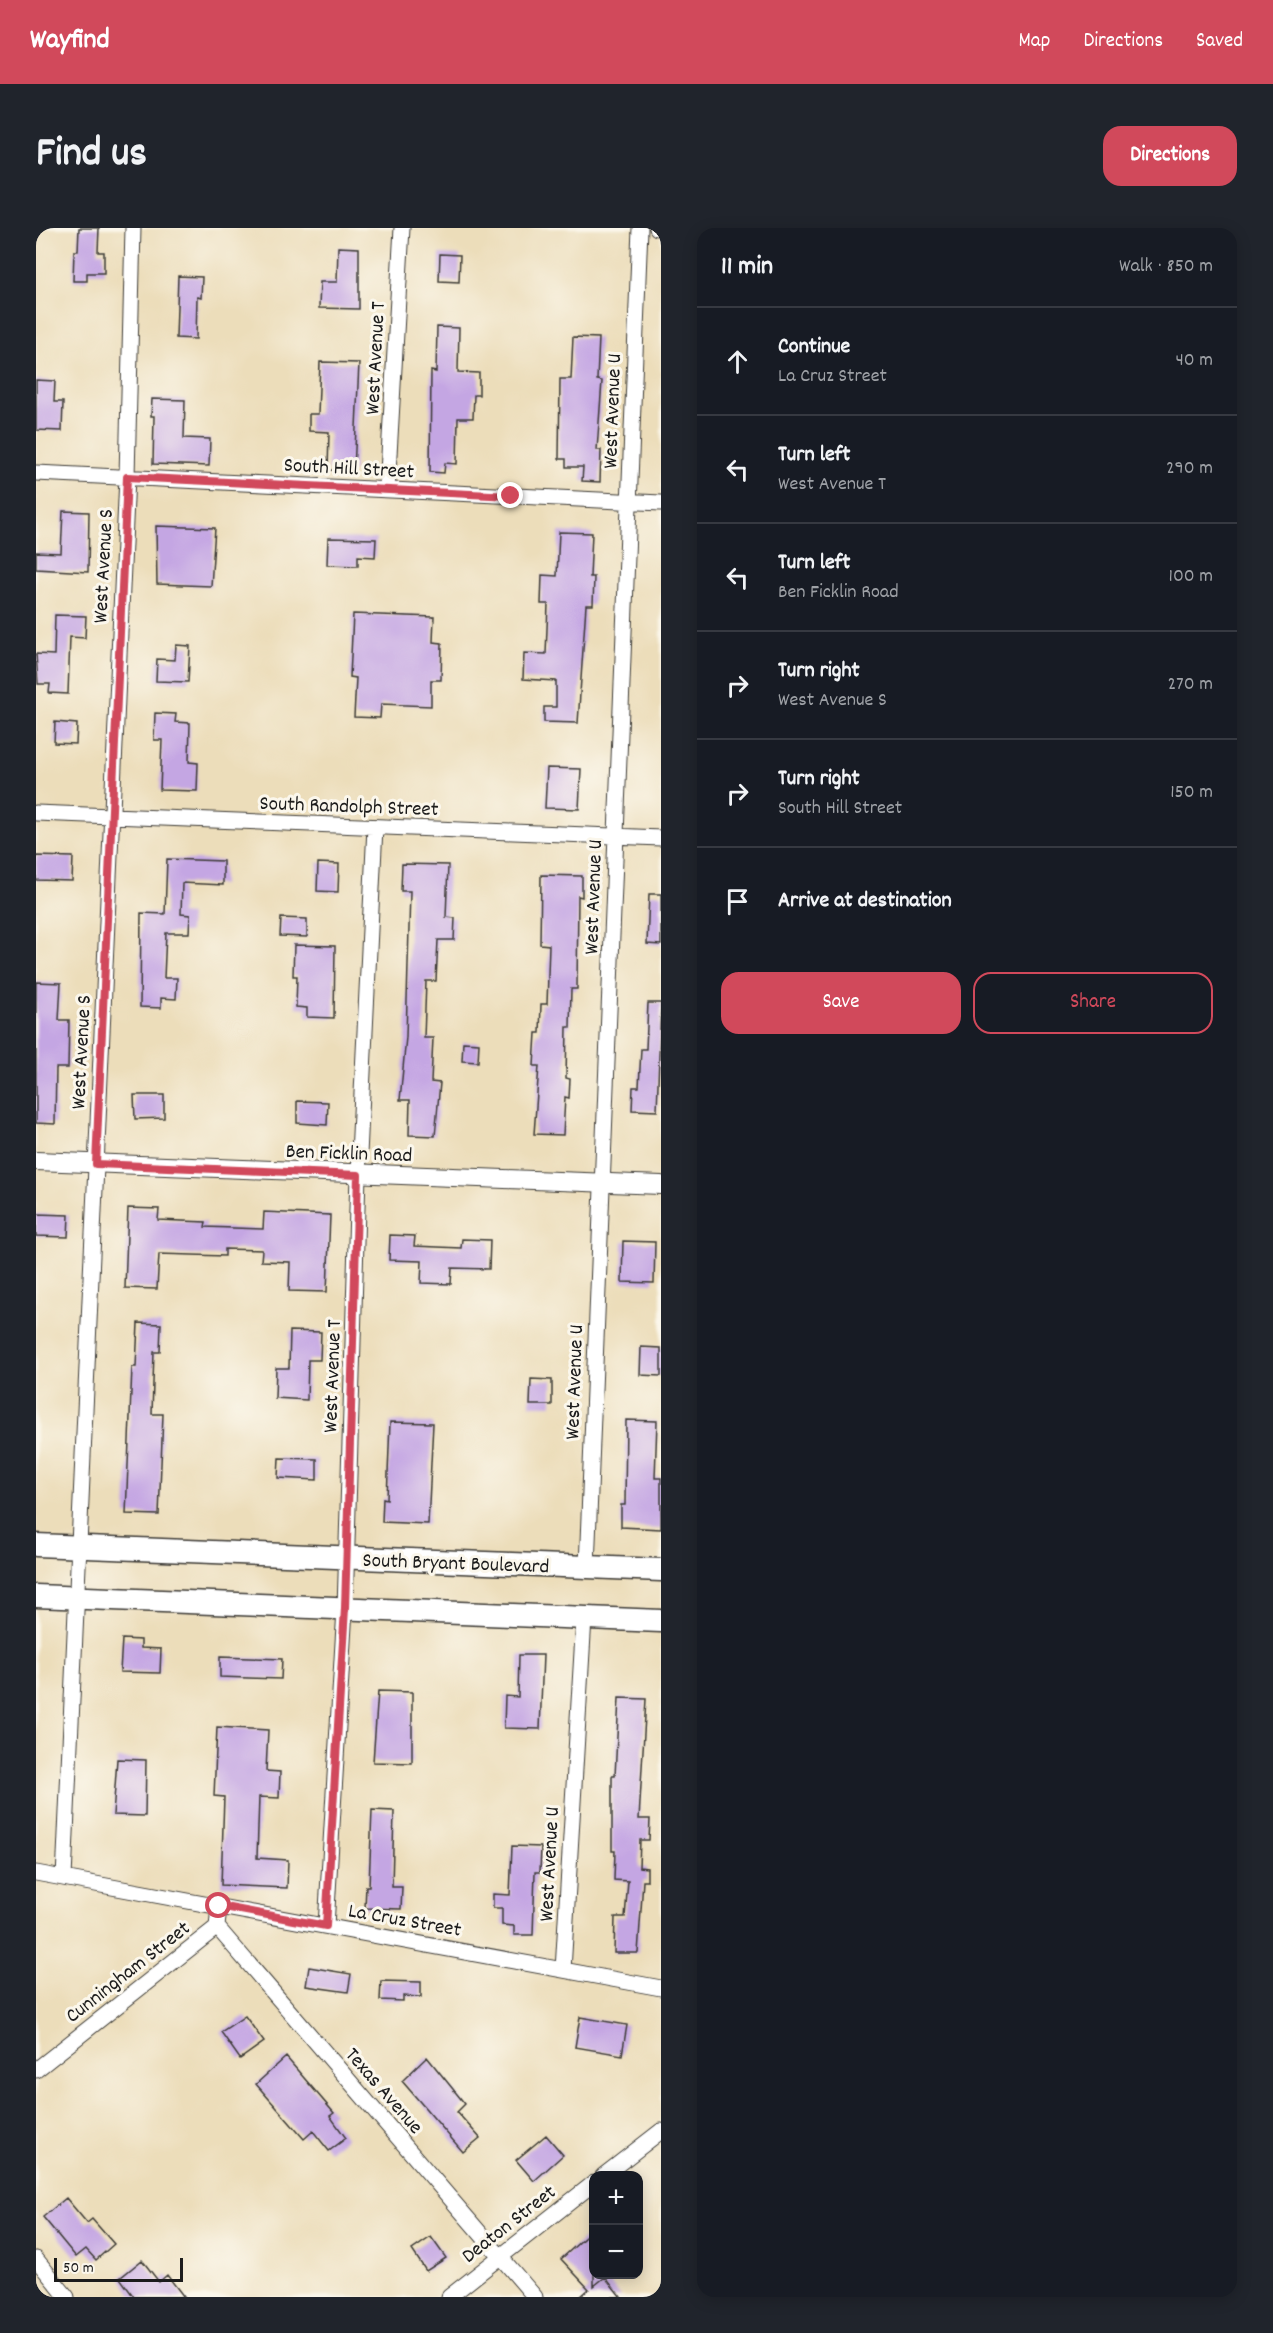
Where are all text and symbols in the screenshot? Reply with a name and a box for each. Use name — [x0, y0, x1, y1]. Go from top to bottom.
text: Wayfind — [30, 22, 110, 62]
text: Map — [1019, 27, 1050, 57]
text: Directions — [1083, 27, 1163, 57]
text: Saved — [1196, 27, 1243, 57]
text: Find us — [36, 126, 147, 186]
button: Directions — [1103, 126, 1237, 186]
text: 11 min — [721, 249, 773, 286]
text: Walk · 850 m — [1119, 253, 1213, 281]
street label: West Avenue T — [359, 300, 395, 416]
text: Continue — [778, 332, 850, 363]
icon: ahead — [721, 345, 754, 378]
text: 40 m — [1175, 347, 1213, 375]
street label: West Avenue U — [597, 353, 631, 469]
text: La Cruz Street — [778, 363, 887, 391]
text: Turn left — [778, 440, 850, 471]
street label: South Hill Street — [283, 452, 415, 488]
icon: left — [721, 453, 754, 486]
text: 290 m — [1166, 455, 1213, 483]
text: West Avenue T — [778, 471, 886, 499]
route end — [497, 482, 523, 508]
street label: West Avenue S — [87, 508, 123, 624]
text: Turn left — [778, 548, 850, 579]
icon: left — [721, 561, 754, 594]
text: 100 m — [1169, 563, 1213, 591]
text: Ben Ficklin Road — [778, 579, 899, 607]
text: Turn right — [778, 656, 860, 687]
icon: right — [721, 669, 754, 702]
text: 270 m — [1167, 671, 1213, 699]
text: West Avenue S — [778, 687, 887, 715]
text: Turn right — [778, 764, 860, 795]
icon: right — [721, 777, 754, 810]
text: 150 m — [1170, 779, 1213, 807]
street label: South Randolph Street — [259, 790, 439, 826]
text: South Hill Street — [778, 795, 902, 823]
street label: West Avenue U — [578, 839, 612, 955]
icon: arrive — [721, 885, 754, 918]
text: Arrive at destination — [778, 886, 952, 917]
button: Save — [721, 972, 961, 1034]
button: Share — [973, 972, 1213, 1034]
street label: West Avenue S — [65, 994, 101, 1110]
street label: Ben Ficklin Road — [285, 1138, 413, 1172]
street label: West Avenue T — [317, 1318, 351, 1433]
street label: West Avenue U — [559, 1324, 593, 1440]
street label: South Bryant Boulevard — [362, 1547, 550, 1583]
street label: West Avenue U — [533, 1806, 569, 1922]
route start — [205, 1892, 231, 1918]
street label: La Cruz Street — [346, 1897, 464, 1947]
street label: Cunningham Street — [60, 1915, 198, 2032]
street label: Texas Avenue — [337, 2042, 429, 2142]
map controls — [589, 2171, 643, 2279]
button: + — [589, 2171, 643, 2225]
street label: Deaton Street — [456, 2179, 564, 2272]
button: − — [589, 2225, 643, 2279]
scale bar — [54, 2255, 183, 2282]
text: 50 m — [63, 2257, 94, 2280]

